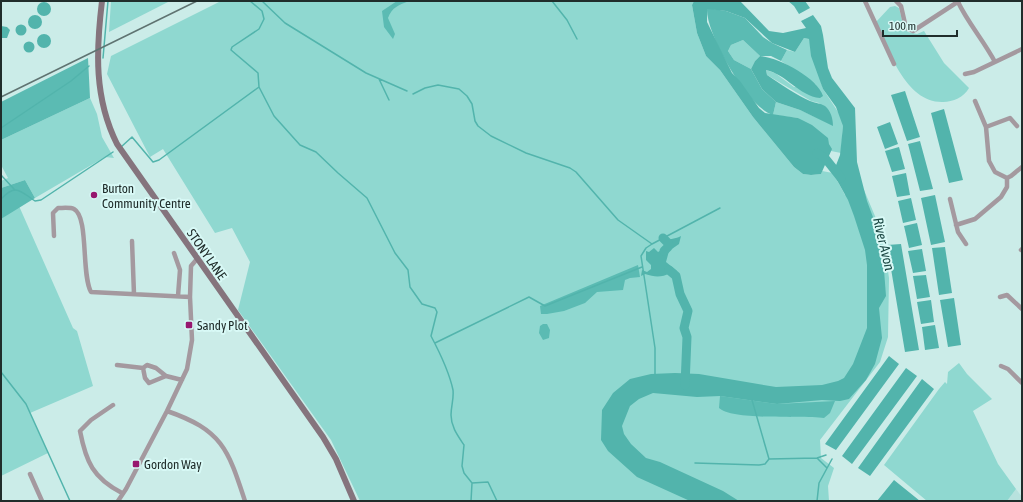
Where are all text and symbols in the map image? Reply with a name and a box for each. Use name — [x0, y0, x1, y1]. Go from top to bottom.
scale bar — [883, 12, 957, 38]
text: 100 m — [889, 19, 916, 33]
place label: Burton Community Centre — [102, 181, 191, 211]
marker: Burton Community Centre — [89, 190, 99, 200]
water label: River Avon — [870, 216, 898, 272]
street label: STONY LANE — [184, 226, 230, 283]
place label: Sandy Plot — [197, 318, 248, 333]
marker: Sandy Plot — [184, 320, 194, 330]
place label: Gordon Way — [144, 457, 202, 472]
marker: Gordon Way — [131, 459, 141, 469]

